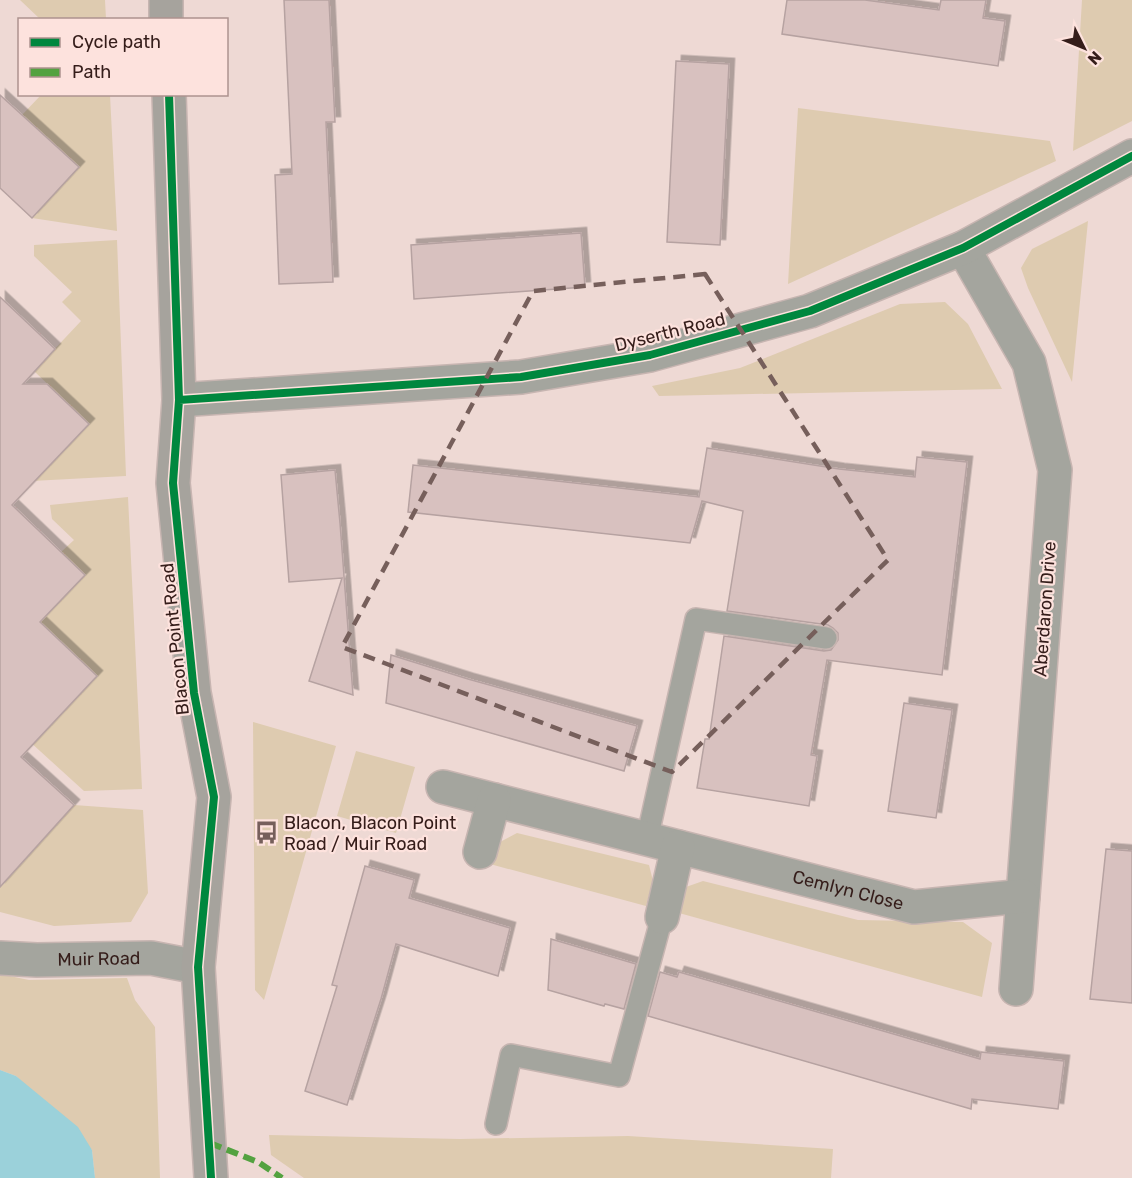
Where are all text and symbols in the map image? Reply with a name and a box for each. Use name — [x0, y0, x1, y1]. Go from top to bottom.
legend — [18, 18, 228, 96]
north arrow — [1054, 18, 1114, 78]
text: Cycle path — [72, 31, 161, 53]
text: N — [1084, 47, 1105, 69]
text: Path — [72, 61, 111, 83]
street label: Dyserth Road — [612, 308, 728, 356]
street label: Aberdaron Drive — [1029, 541, 1061, 677]
street label: Blacon Point Road — [156, 562, 194, 716]
place label: Blacon, Blacon Point Road / Muir Road — [284, 812, 456, 855]
bus stop icon: Blacon, Blacon Point Road / Muir Road — [253, 820, 279, 846]
street label: Cemlyn Close — [790, 865, 906, 915]
street label: Muir Road — [57, 947, 141, 971]

